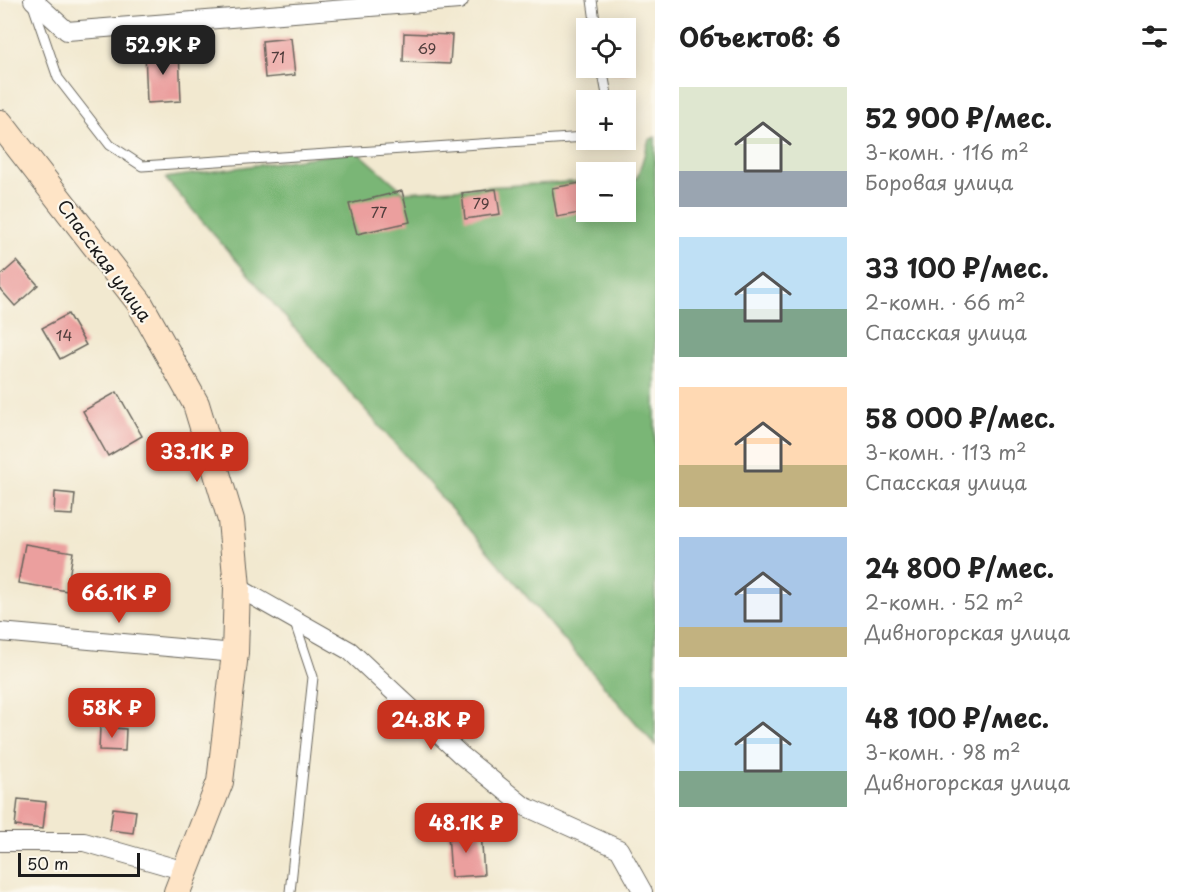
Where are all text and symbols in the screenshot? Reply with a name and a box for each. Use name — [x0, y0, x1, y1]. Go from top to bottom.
text: Объектов: 6 — [679, 17, 841, 56]
map controls — [576, 18, 636, 222]
button: locate — [576, 18, 636, 78]
icon: filters — [1138, 20, 1171, 53]
pin: 52.9K ₽ — [108, 25, 218, 76]
text: 52.9K ₽ — [125, 29, 201, 59]
house number: 69 — [418, 36, 436, 59]
house number: 71 — [271, 45, 285, 68]
button: + — [576, 90, 636, 150]
text: 52 900 ₽/мес. — [865, 98, 1052, 137]
icon: home — [727, 111, 799, 183]
text: 3-комн. · 116 m² — [865, 137, 1029, 167]
button: − — [576, 162, 636, 222]
text: Боровая улица — [865, 167, 1013, 197]
house number: 79 — [472, 191, 490, 214]
street label: Спасская улица — [51, 193, 159, 328]
house number: 77 — [371, 200, 387, 223]
text: 33 100 ₽/мес. — [865, 248, 1049, 287]
icon: home — [727, 261, 799, 333]
text: 2-комн. · 66 m² — [865, 287, 1026, 317]
text: Спасская улица — [865, 317, 1027, 347]
house number: 14 — [56, 323, 72, 346]
text: 58 000 ₽/мес. — [865, 398, 1056, 437]
icon: home — [727, 411, 799, 483]
pin: 33.1K ₽ — [142, 432, 252, 483]
text: 33.1K ₽ — [160, 436, 234, 466]
text: 3-комн. · 113 m² — [865, 437, 1027, 467]
text: Спасская улица — [865, 467, 1027, 497]
text: 24 800 ₽/мес. — [865, 548, 1054, 587]
icon: home — [727, 561, 799, 633]
pin: 66.1K ₽ — [64, 573, 174, 624]
text: 66.1K ₽ — [82, 577, 156, 607]
text: 2-комн. · 52 m² — [865, 587, 1024, 617]
text: Дивногорская улица — [865, 617, 1070, 647]
pin: 58K ₽ — [70, 688, 154, 739]
text: 58K ₽ — [82, 692, 142, 722]
text: 48 100 ₽/мес. — [865, 698, 1049, 737]
pin: 24.8K ₽ — [376, 700, 486, 751]
text: 24.8K ₽ — [391, 704, 471, 734]
icon: home — [727, 711, 799, 783]
text: 3-комн. · 98 m² — [865, 737, 1021, 767]
text: Дивногорская улица — [865, 767, 1070, 797]
pin: 48.1K ₽ — [411, 803, 521, 854]
text: 48.1K ₽ — [429, 807, 503, 837]
scale bar — [18, 850, 140, 878]
text: 50 m — [27, 851, 68, 875]

